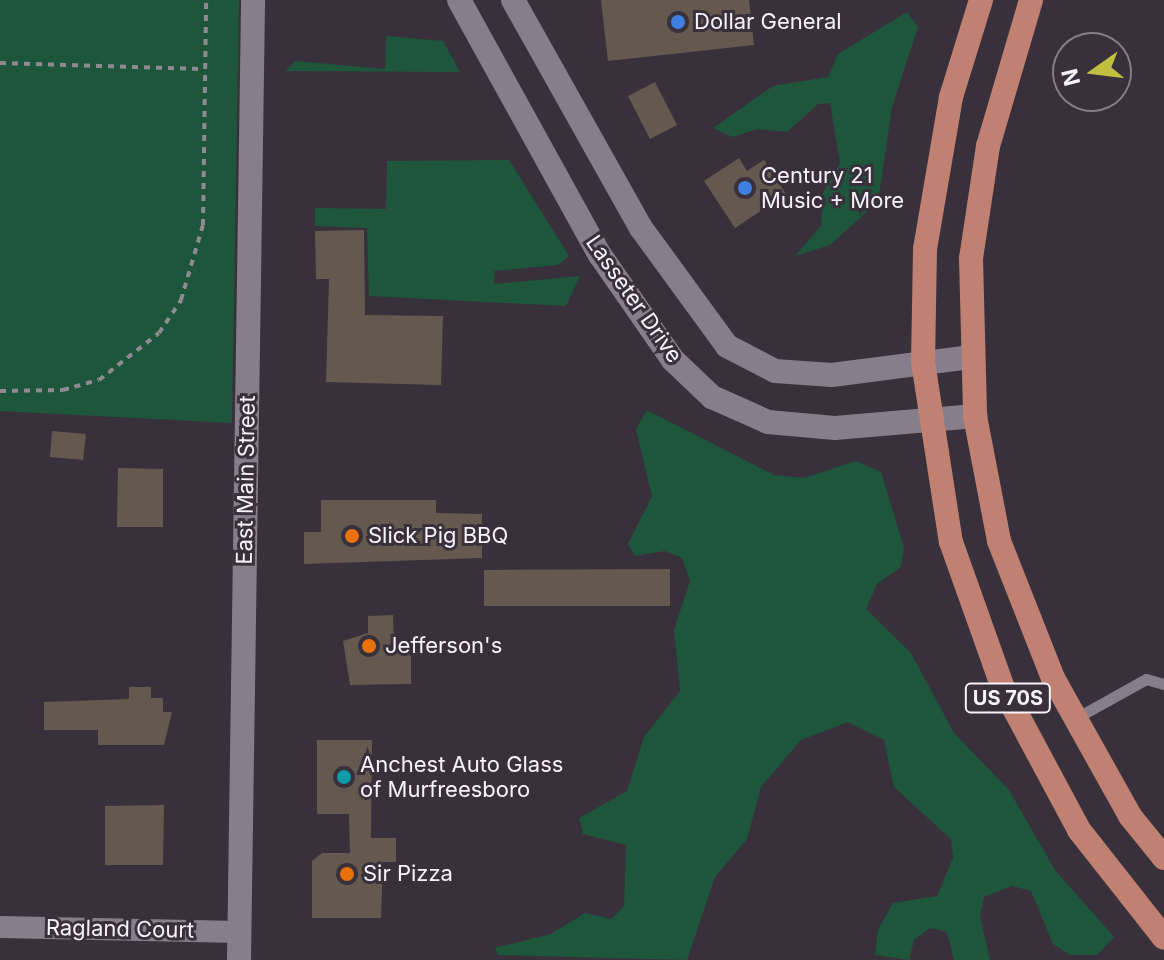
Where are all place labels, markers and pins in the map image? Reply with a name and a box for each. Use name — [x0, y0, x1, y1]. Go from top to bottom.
place label: Dollar General — [694, 9, 842, 35]
marker: Dollar General — [669, 13, 687, 31]
place label: Century 21 Music + More — [761, 162, 904, 214]
marker: Century 21 Music + More — [736, 179, 754, 197]
place label: Slick Pig BBQ — [368, 523, 508, 549]
marker: Slick Pig BBQ — [343, 527, 361, 545]
place label: Jefferson's — [385, 633, 502, 659]
marker: Jefferson's — [360, 637, 378, 655]
place label: Anchest Auto Glass of Murfreesboro — [360, 751, 563, 802]
marker: Anchest Auto Glass of Murfreesboro — [335, 768, 353, 786]
place label: Sir Pizza — [363, 861, 453, 887]
marker: Sir Pizza — [338, 865, 356, 883]

